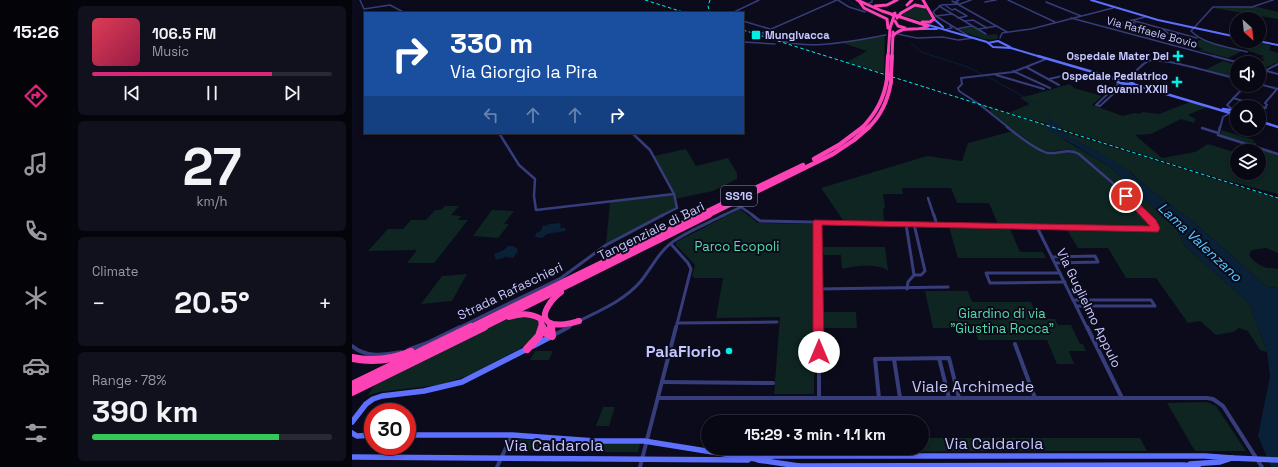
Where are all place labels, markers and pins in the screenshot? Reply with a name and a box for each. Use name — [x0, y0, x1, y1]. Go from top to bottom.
place label: Mungivacca — [765, 28, 830, 42]
marker: Mungivacca — [750, 29, 762, 41]
place label: Ospedale Mater Dei — [1066, 49, 1169, 63]
marker: Ospedale Mater Dei — [1172, 50, 1184, 62]
place label: Ospedale Pediatrico Giovanni XXIII — [1062, 69, 1168, 96]
marker: Ospedale Pediatrico Giovanni XXIII — [1171, 76, 1183, 88]
pin — [1109, 179, 1143, 213]
place label: PalaFlorio — [646, 341, 721, 362]
marker: PalaFlorio — [724, 346, 734, 356]

